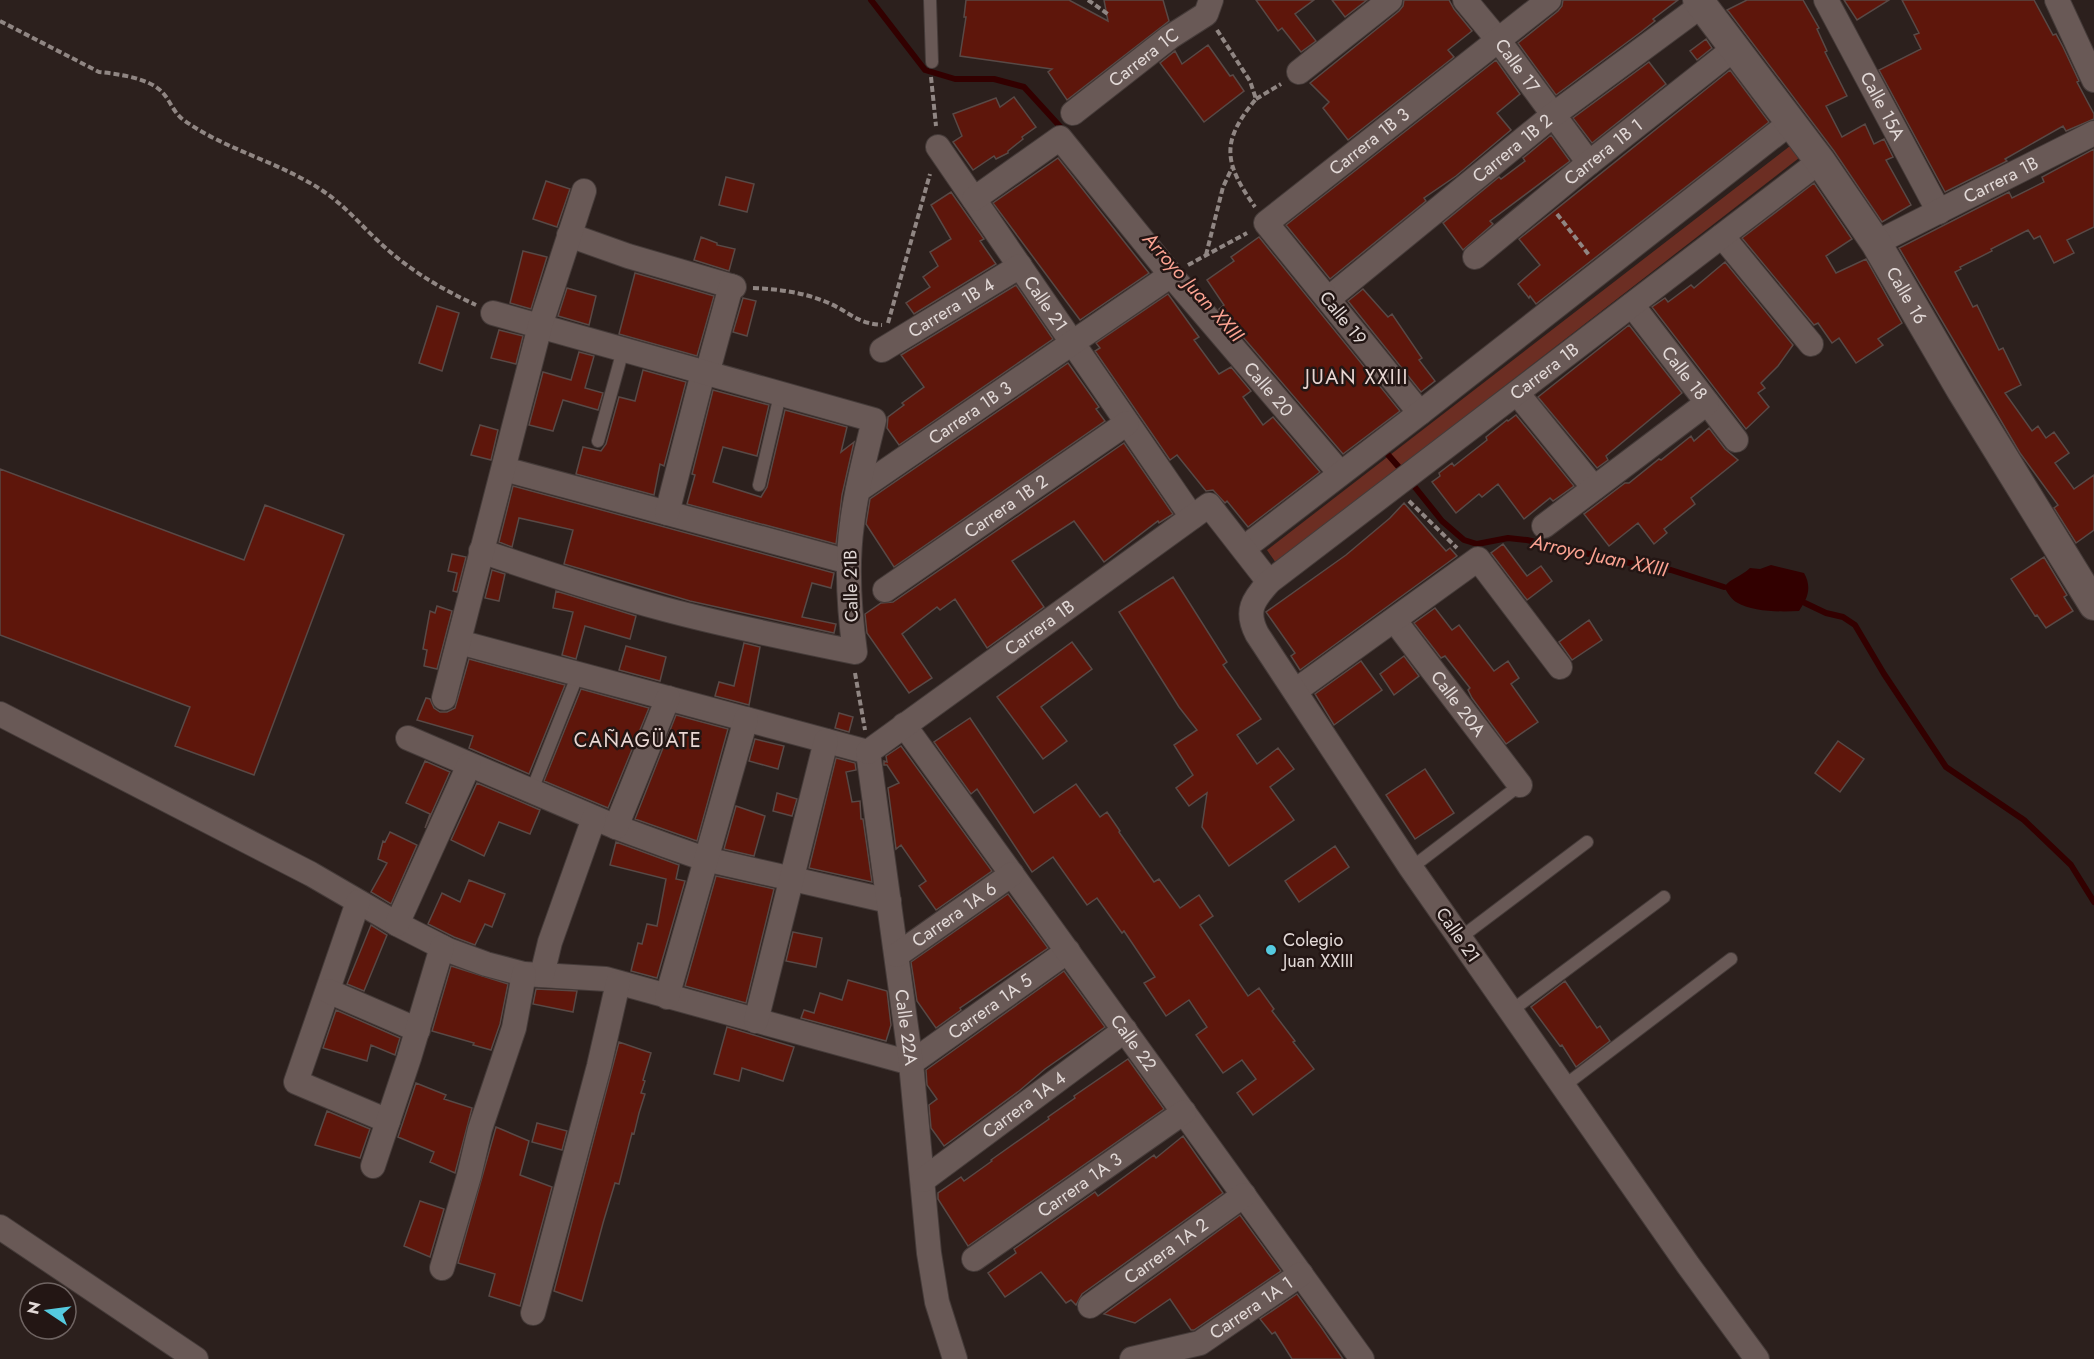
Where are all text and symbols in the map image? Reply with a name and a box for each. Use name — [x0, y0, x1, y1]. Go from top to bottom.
street label: Carrera 1C — [1103, 22, 1184, 93]
street label: Calle 17 — [1489, 33, 1546, 99]
street label: Calle 15A — [1854, 67, 1911, 145]
street label: Carrera 1B 3 — [1323, 102, 1415, 182]
street label: Carrera 1B 2 — [1467, 108, 1558, 189]
street label: Carrera 1B 1 — [1558, 112, 1648, 191]
street label: Carrera 1B — [1959, 150, 2043, 210]
water label: Arroyo Juan XXIII — [1135, 225, 1251, 349]
street label: Calle 16 — [1880, 262, 1933, 329]
street label: Calle 21 — [1017, 271, 1074, 337]
street label: Carrera 1B 4 — [903, 272, 999, 344]
street label: Calle 19 — [1313, 286, 1373, 350]
street label: Carrera 1B — [1505, 337, 1585, 406]
street label: Calle 18 — [1655, 341, 1714, 406]
street label: Calle 20 — [1238, 356, 1300, 423]
district label: JUAN XXIII — [1302, 363, 1409, 392]
street label: Carrera 1B 3 — [923, 375, 1017, 451]
street label: Carrera 1B 2 — [959, 468, 1053, 545]
water label: Arroyo Juan XXIII — [1527, 527, 1671, 585]
street label: Calle 21B — [837, 550, 865, 622]
street label: Carrera 1B — [999, 593, 1080, 662]
street label: Calle 20A — [1424, 665, 1492, 742]
district label: CAÑAGÜATE — [574, 726, 702, 755]
street label: Carrera 1A 6 — [907, 876, 1002, 954]
street label: Calle 21 — [1429, 902, 1487, 968]
place label: Colegio Juan XXIII — [1281, 927, 1354, 974]
marker: Colegio Juan XXIII — [1264, 943, 1278, 957]
street label: Carrera 1A 5 — [943, 967, 1038, 1046]
street label: Calle 22A — [888, 988, 924, 1067]
street label: Calle 22 — [1104, 1009, 1163, 1077]
street label: Carrera 1A 4 — [977, 1065, 1071, 1145]
street label: Carrera 1A 3 — [1032, 1146, 1127, 1224]
street label: Carrera 1A 2 — [1119, 1212, 1214, 1290]
street label: Carrera 1A 1 — [1204, 1270, 1298, 1346]
north arrow — [18, 1281, 78, 1341]
text: N — [21, 1299, 47, 1317]

